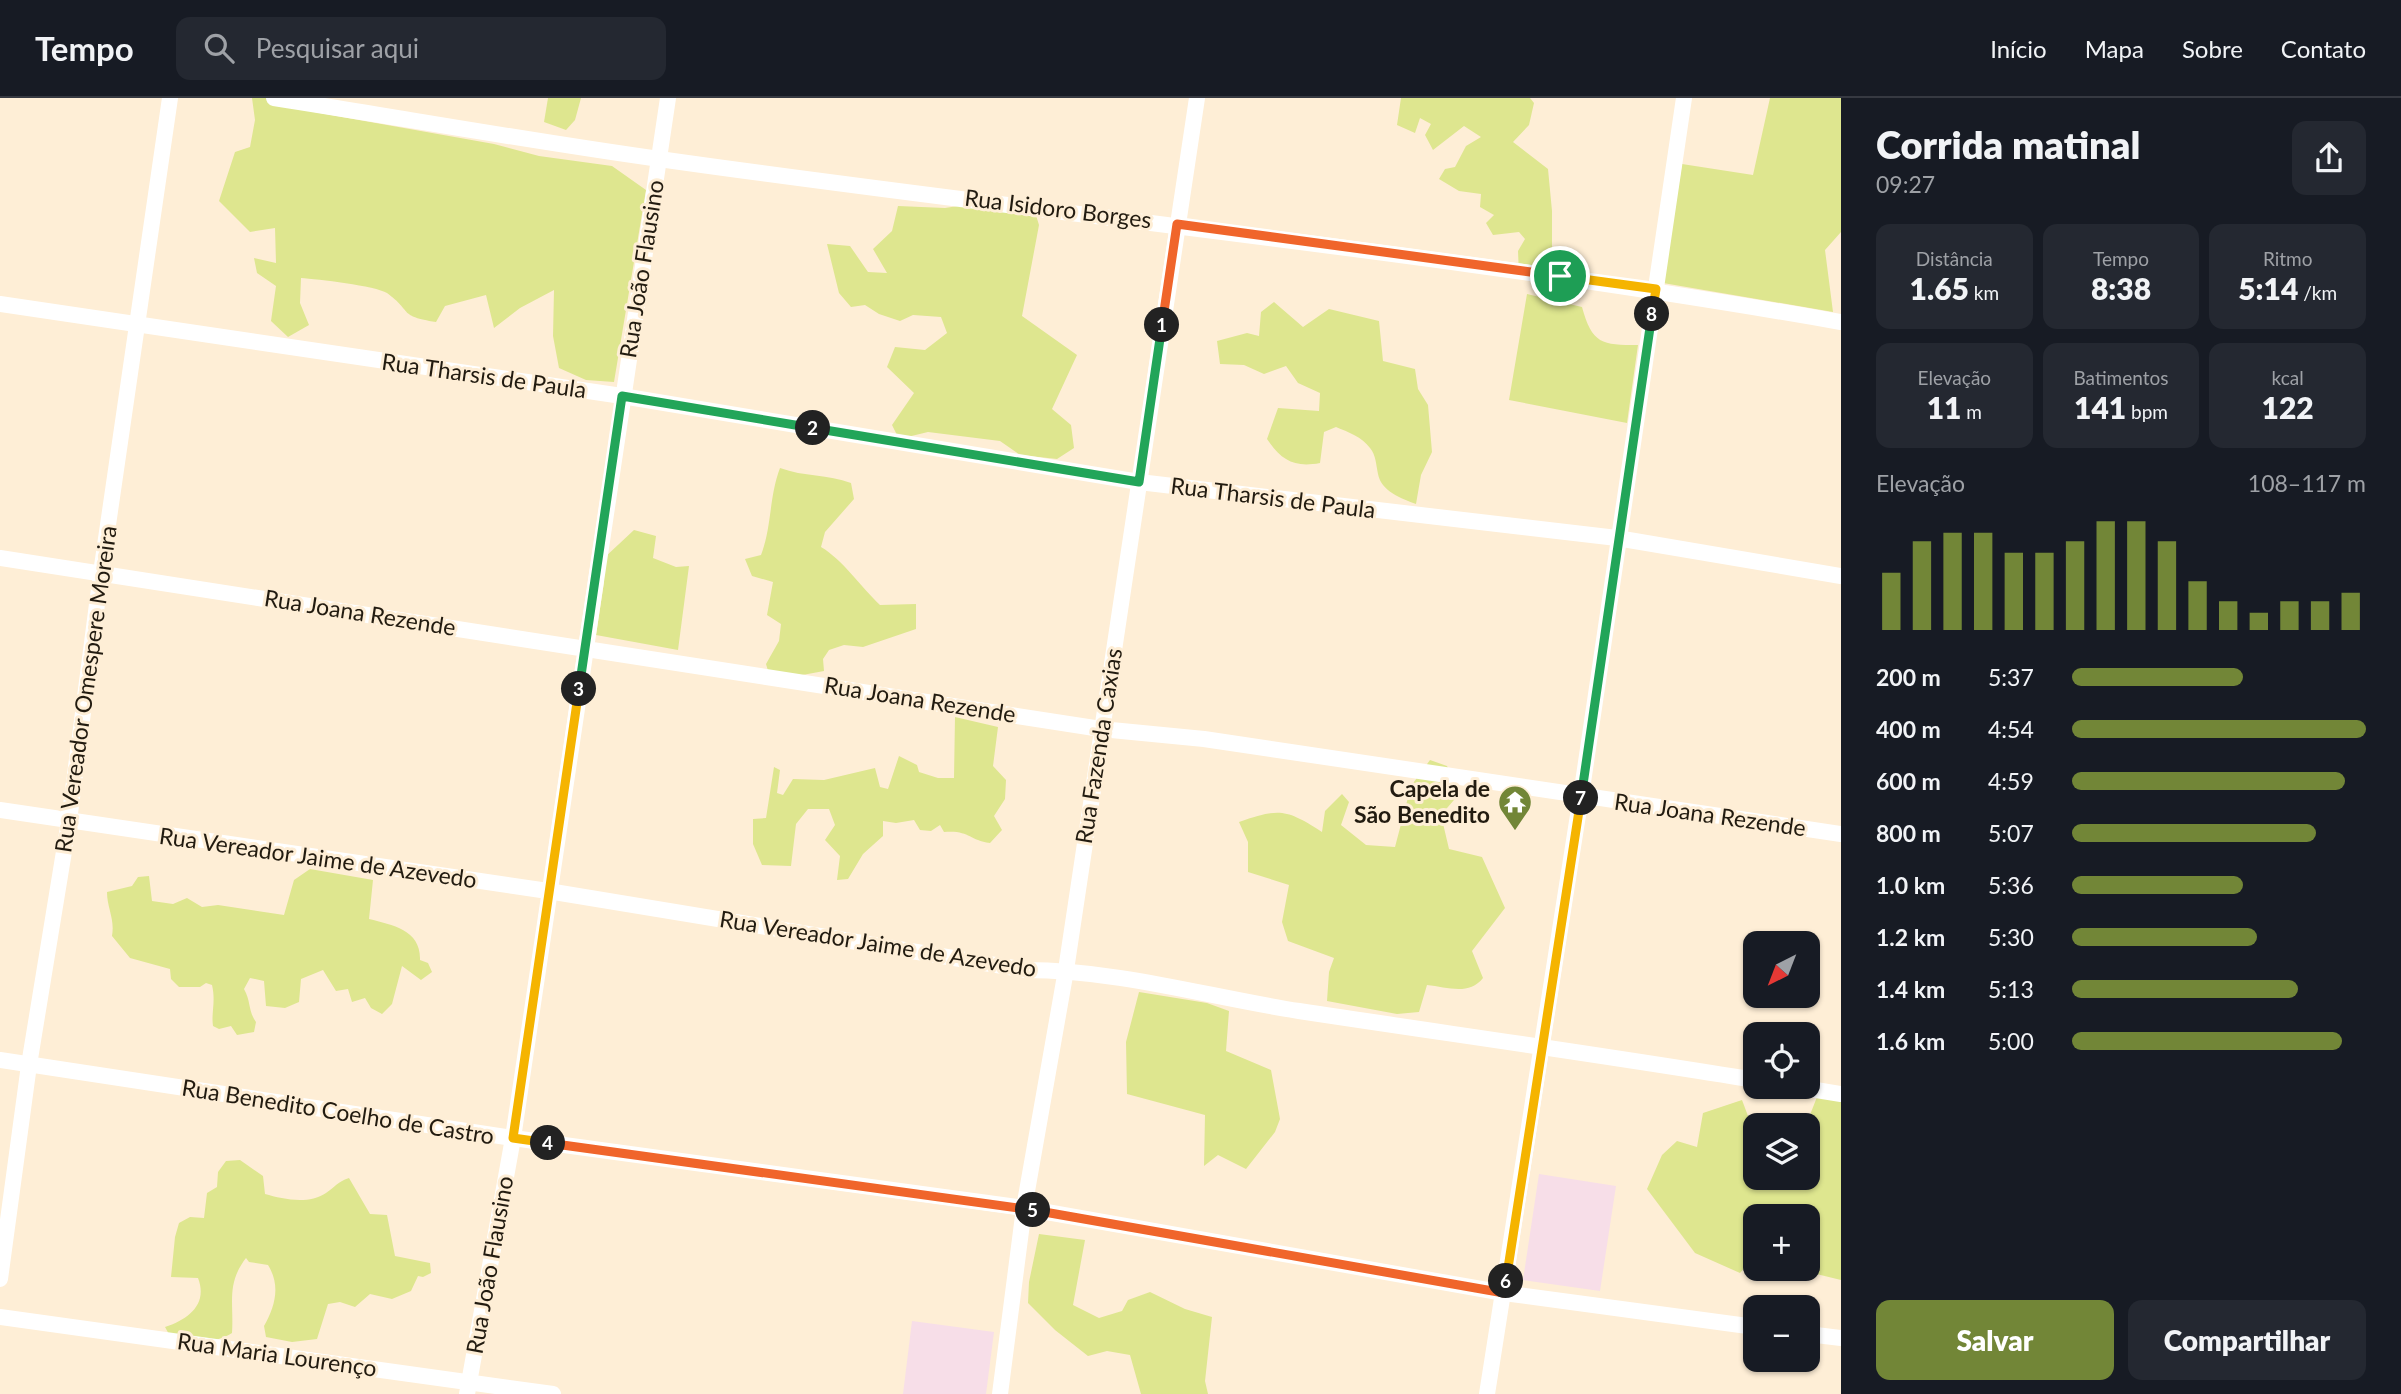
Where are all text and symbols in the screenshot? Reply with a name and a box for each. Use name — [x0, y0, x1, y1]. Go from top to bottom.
search box — [176, 17, 666, 80]
text: Tempo — [35, 28, 134, 68]
icon: search — [200, 29, 238, 67]
text: Pesquisar aqui — [256, 32, 419, 64]
text: Início — [1990, 34, 2047, 63]
text: Mapa — [2085, 34, 2144, 63]
text: Sobre — [2182, 34, 2243, 63]
text: Contato — [2281, 34, 2366, 63]
text: Corrida matinal — [1876, 121, 2140, 167]
button: share — [2292, 121, 2366, 195]
text: 09:27 — [1876, 170, 1935, 198]
street label: Rua João Flausino — [613, 178, 669, 360]
street label: Rua Isidoro Borges — [963, 183, 1153, 233]
pin — [1530, 246, 1590, 306]
text: Distância — [1916, 247, 1993, 270]
text: Tempo — [2093, 247, 2149, 270]
text: Ritmo — [2263, 247, 2312, 270]
icon: arrive — [1541, 257, 1579, 295]
text: 1.65 — [1910, 270, 1969, 306]
text: 8:38 — [2091, 270, 2151, 306]
text: 5:14 — [2238, 270, 2298, 306]
text: km — [1969, 281, 1999, 304]
text: /km — [2298, 281, 2337, 304]
pin: 8 — [1634, 296, 1670, 332]
text: 8 — [1646, 302, 1657, 325]
pin: 1 — [1144, 308, 1180, 342]
text: 1 — [1156, 313, 1167, 336]
street label: Rua Tharsis de Paula — [380, 347, 588, 403]
text: Elevação — [1918, 366, 1991, 389]
text: Batimentos — [2073, 366, 2169, 389]
text: kcal — [2272, 366, 2304, 389]
text: 11 — [1927, 389, 1961, 425]
text: 141 — [2074, 389, 2126, 425]
text: 122 — [2262, 389, 2314, 425]
text: m — [1961, 400, 1982, 423]
text: bpm — [2126, 400, 2168, 423]
pin: 2 — [796, 410, 830, 446]
text: 2 — [807, 416, 818, 439]
text: Elevação — [1876, 469, 1965, 497]
text: 108–117 m — [2248, 469, 2366, 497]
street label: Rua Tharsis de Paula — [1169, 471, 1377, 523]
street label: Rua Vereador Omespere Moreira — [48, 524, 122, 854]
street label: Rua Joana Rezende — [262, 583, 458, 641]
street label: Rua Fazenda Caxias — [1069, 646, 1127, 846]
text: 200 m — [1876, 663, 1941, 691]
text: 5:37 — [1988, 663, 2034, 691]
street label: Rua Joana Rezende — [822, 670, 1018, 728]
pin: 3 — [562, 672, 596, 706]
text: 3 — [573, 677, 584, 700]
text: 400 m — [1876, 715, 1941, 743]
text: 4:54 — [1988, 715, 2034, 743]
text: 600 m — [1876, 767, 1941, 795]
text: 4:59 — [1988, 767, 2034, 795]
place label: Capela de São Benedito — [1354, 774, 1490, 828]
pin: 7 — [1564, 780, 1598, 816]
temple icon: Capela de São Benedito — [1496, 783, 1534, 832]
text: 7 — [1575, 786, 1586, 809]
street label: Rua Joana Rezende — [1612, 787, 1808, 841]
text: 800 m — [1876, 819, 1941, 847]
text: 5:07 — [1988, 819, 2034, 847]
street label: Rua Vereador Jaime de Azevedo — [158, 821, 479, 893]
text: 1.0 km — [1876, 871, 1945, 899]
text: 5:36 — [1988, 871, 2034, 899]
street label: Rua Vereador Jaime de Azevedo — [718, 904, 1039, 982]
text: 1.2 km — [1876, 923, 1945, 951]
text: 5:30 — [1988, 923, 2034, 951]
north arrow — [1743, 931, 1820, 1008]
map controls — [1743, 931, 1820, 1372]
text: 1.4 km — [1876, 975, 1945, 1003]
text: 5:13 — [1988, 975, 2034, 1003]
button: locate — [1743, 1022, 1820, 1099]
text: 1.6 km — [1876, 1027, 1945, 1055]
text: 5:00 — [1988, 1027, 2034, 1055]
street label: Rua Benedito Coelho de Castro — [180, 1072, 496, 1150]
button: layers — [1743, 1113, 1820, 1190]
pin: 4 — [530, 1126, 566, 1160]
text: 4 — [542, 1131, 553, 1154]
street label: Rua João Flausino — [460, 1174, 518, 1356]
pin: 5 — [1016, 1192, 1050, 1228]
text: 5 — [1027, 1198, 1038, 1221]
button: + — [1743, 1204, 1820, 1281]
pin: 6 — [1488, 1264, 1524, 1298]
text: 6 — [1500, 1269, 1511, 1292]
button: − — [1743, 1295, 1820, 1372]
button: Salvar — [1876, 1300, 2114, 1380]
button: Compartilhar — [2128, 1300, 2366, 1380]
street label: Rua Maria Lourenço — [176, 1326, 379, 1382]

